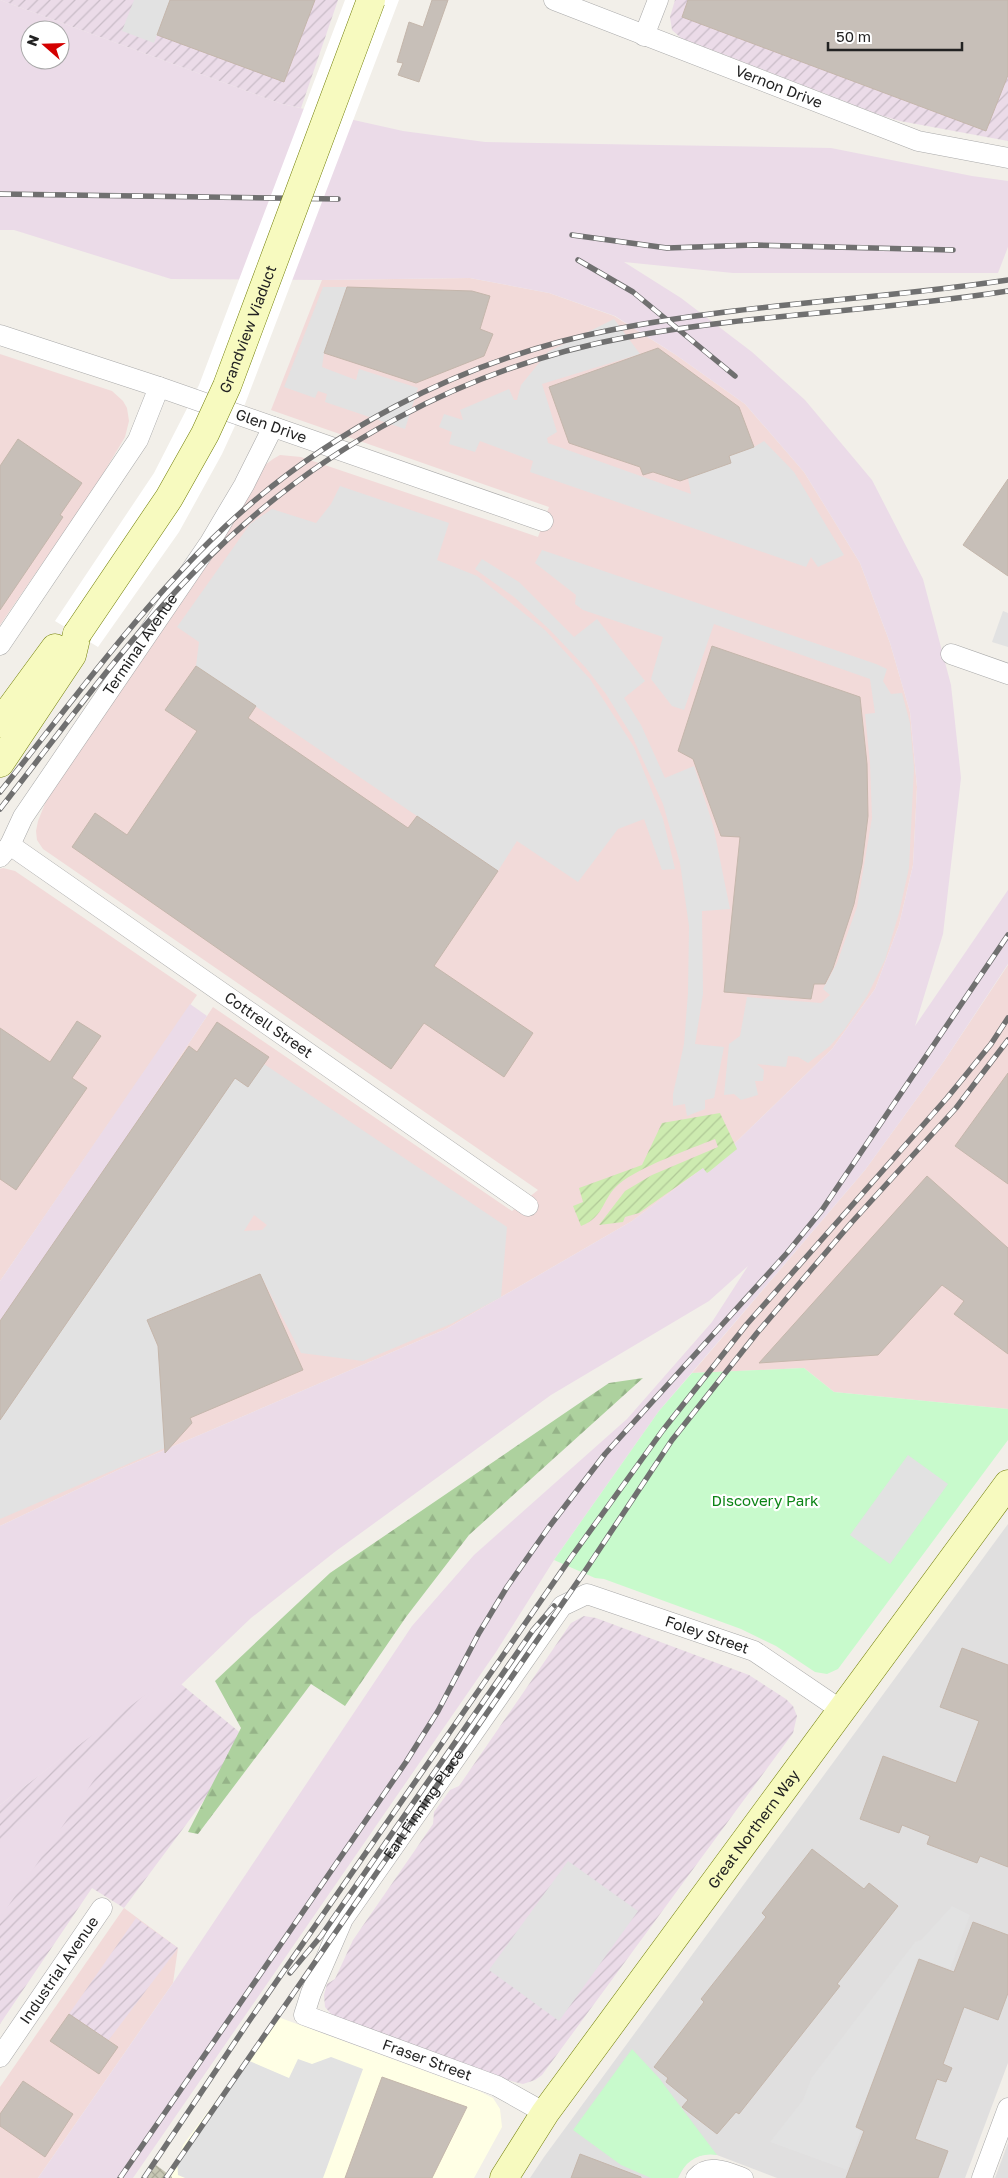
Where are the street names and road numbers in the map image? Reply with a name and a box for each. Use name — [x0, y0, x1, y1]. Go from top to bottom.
street label: Vernon Drive — [733, 61, 826, 111]
street label: Grandview Viaduct — [215, 262, 279, 396]
street label: Glen Drive — [233, 404, 310, 446]
street label: Terminal Avenue — [99, 590, 181, 698]
street label: Cottrell Street — [221, 987, 317, 1061]
street label: Foley Street — [663, 1611, 752, 1657]
street label: Earl Finning Place — [379, 1745, 467, 1862]
street label: Great Northern Way — [703, 1765, 803, 1892]
street label: Industrial Avenue — [15, 1912, 102, 2027]
street label: Fraser Street — [380, 2035, 474, 2084]

